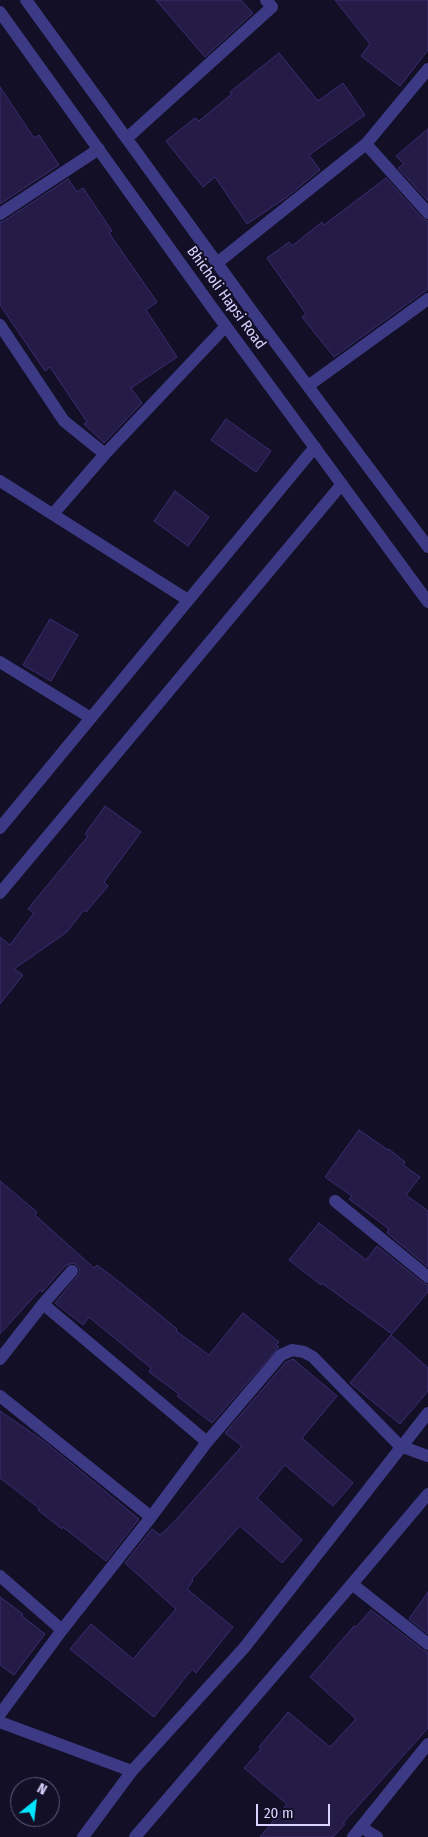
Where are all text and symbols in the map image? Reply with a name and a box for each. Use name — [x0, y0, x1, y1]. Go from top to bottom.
street label: Bhicholi Hapsi Road — [183, 243, 269, 353]
north arrow — [10, 1777, 60, 1827]
text: N — [34, 1780, 50, 1799]
scale bar — [258, 1794, 332, 1826]
text: 20 m — [264, 1804, 294, 1822]

